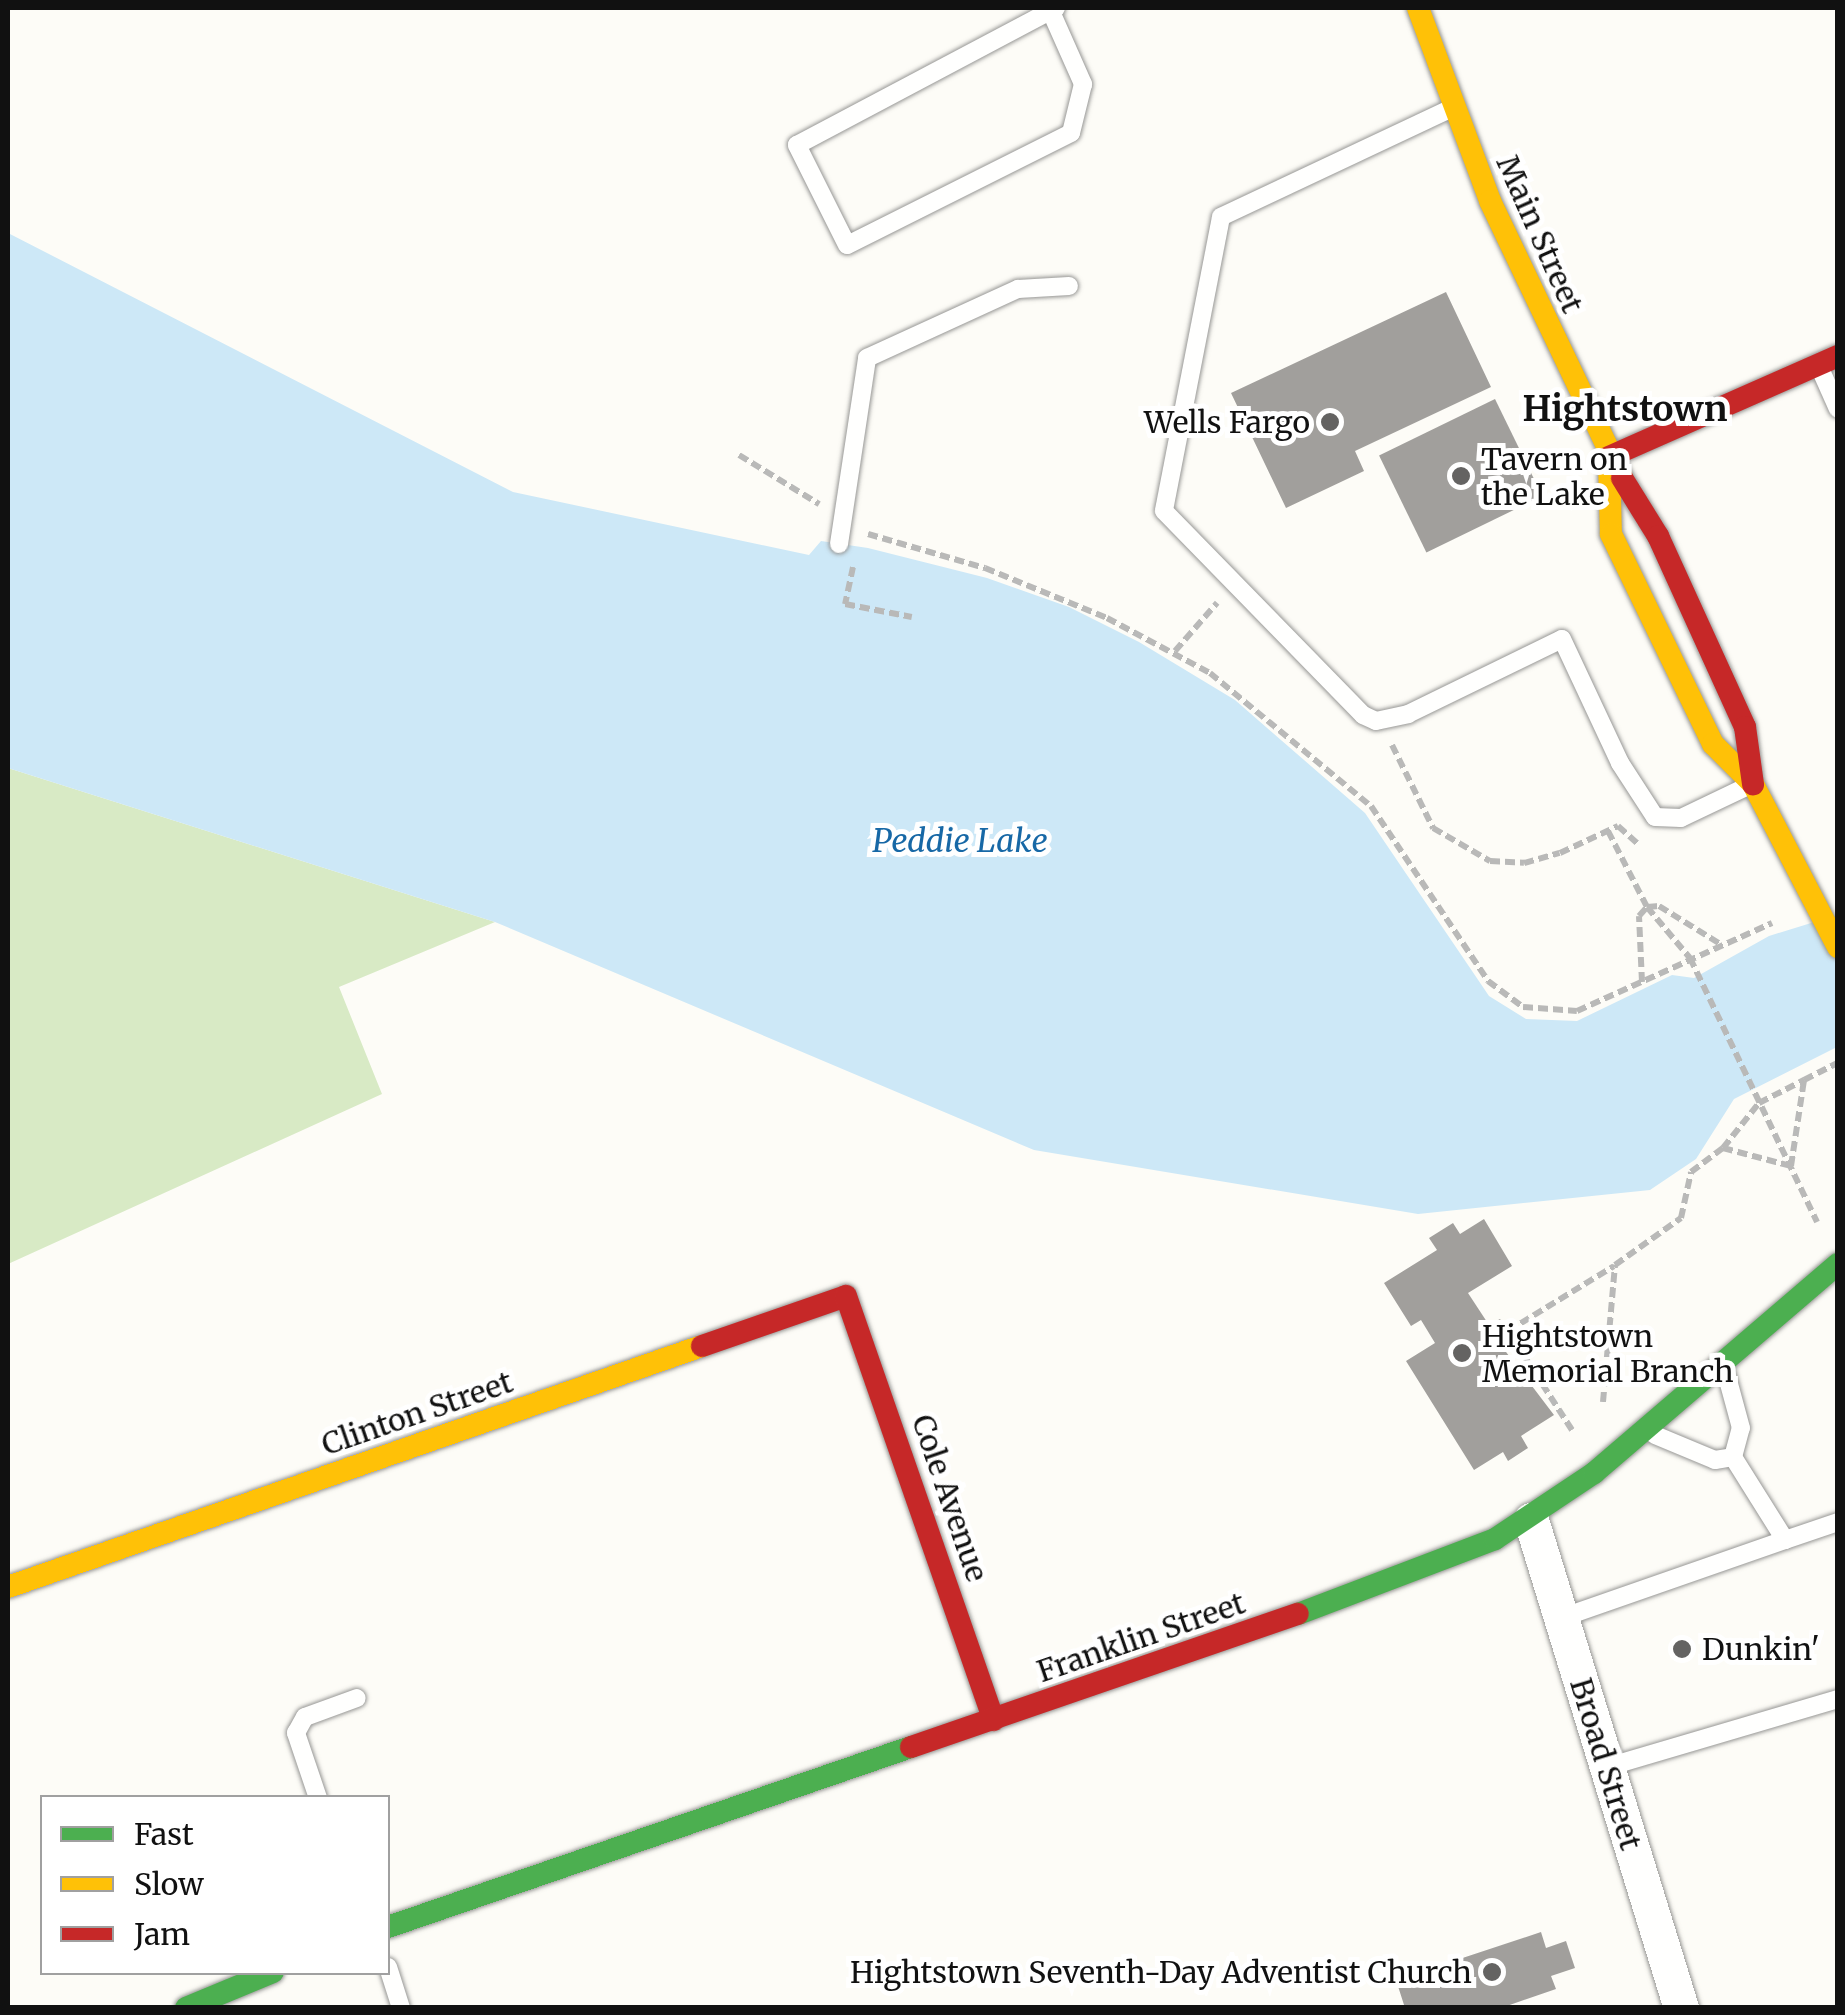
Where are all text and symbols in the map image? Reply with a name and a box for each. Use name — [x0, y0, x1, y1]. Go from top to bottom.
street label: Main Street — [1489, 150, 1591, 318]
district label: Hightstown — [1523, 388, 1727, 430]
place label: Wells Fargo — [1144, 404, 1310, 440]
marker: Wells Fargo — [1319, 411, 1341, 433]
place label: Tavern on the Lake — [1481, 441, 1627, 512]
marker: Tavern on the Lake — [1450, 465, 1472, 487]
water label: Peddie Lake — [872, 822, 1048, 860]
place label: Hightstown Memorial Branch — [1482, 1318, 1734, 1388]
marker: Hightstown Memorial Branch — [1451, 1342, 1473, 1364]
street label: Clinton Street — [317, 1364, 517, 1462]
street label: Cole Avenue — [905, 1410, 995, 1586]
street label: Franklin Street — [1032, 1585, 1250, 1689]
place label: Dunkin' — [1702, 1631, 1820, 1667]
marker: Dunkin' — [1671, 1638, 1693, 1660]
street label: Broad Street — [1563, 1674, 1649, 1854]
legend — [40, 1795, 390, 1975]
text: Fast — [134, 1815, 194, 1853]
text: Slow — [134, 1865, 204, 1903]
text: Jam — [134, 1915, 190, 1953]
place label: Hightstown Seventh-Day Adventist Church — [850, 1954, 1472, 1990]
marker: Hightstown Seventh-Day Adventist Church — [1481, 1961, 1503, 1983]

